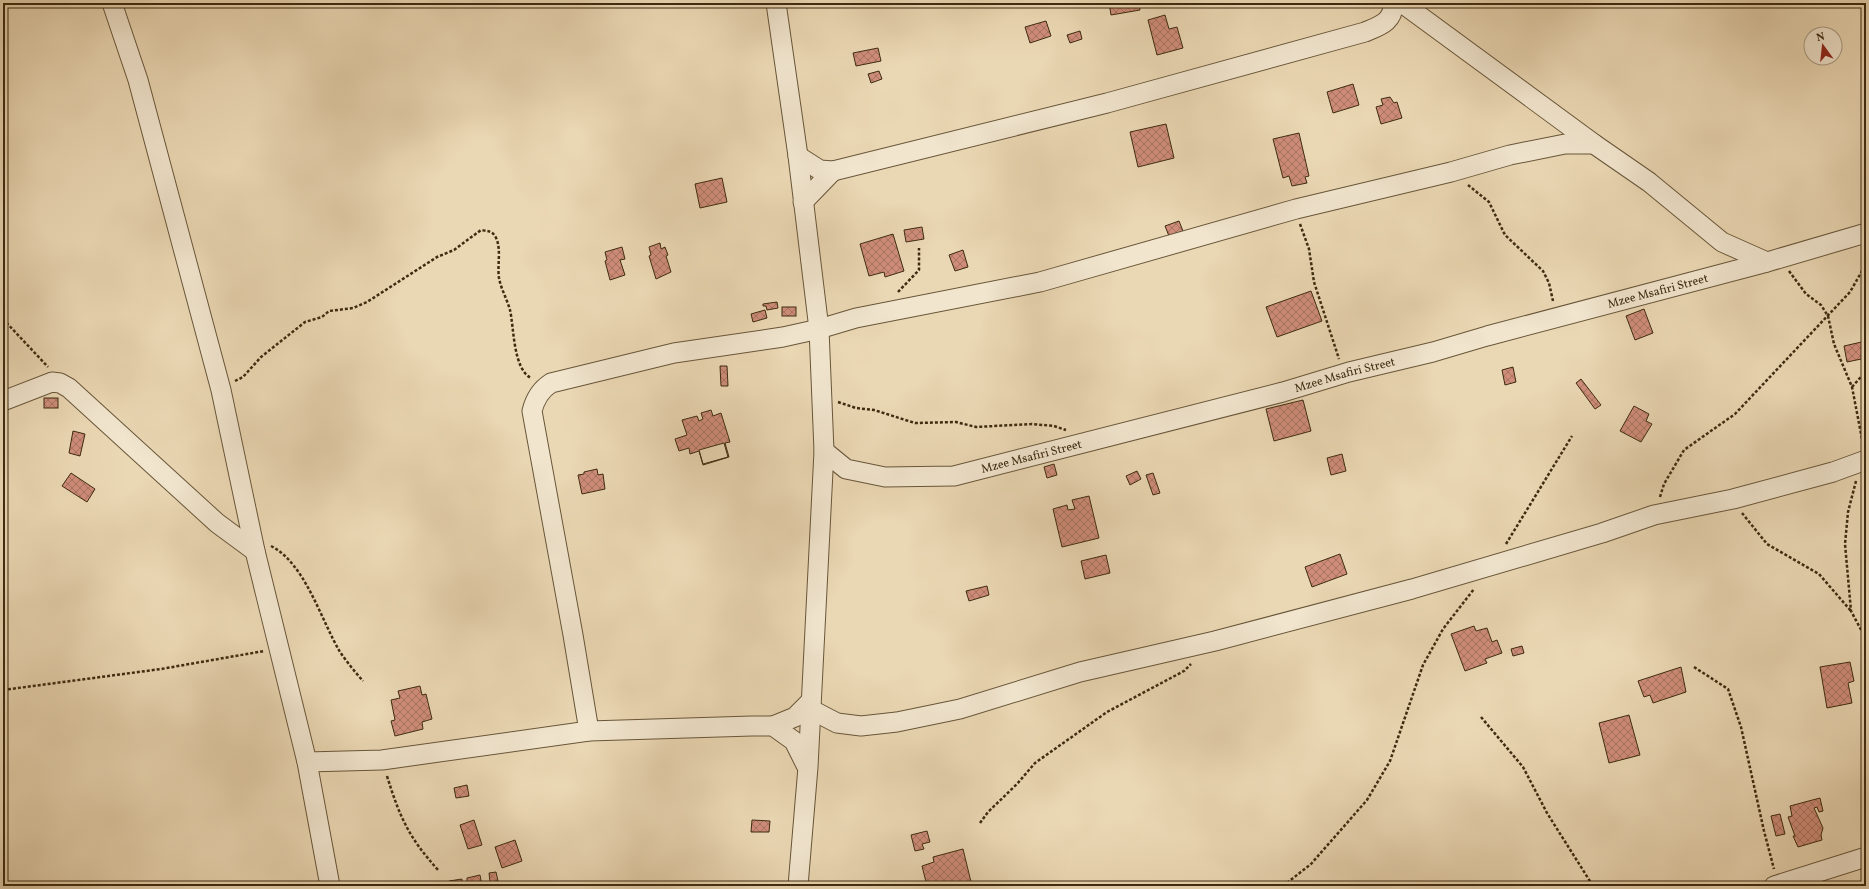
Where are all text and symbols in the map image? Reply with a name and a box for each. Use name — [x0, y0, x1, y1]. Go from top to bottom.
north arrow — [1803, 26, 1843, 66]
text: N — [1815, 30, 1827, 46]
street label: Mzee Msafiri Street — [1606, 271, 1710, 313]
street label: Mzee Msafiri Street — [1293, 354, 1397, 397]
street label: Mzee Msafiri Street — [979, 437, 1084, 478]

